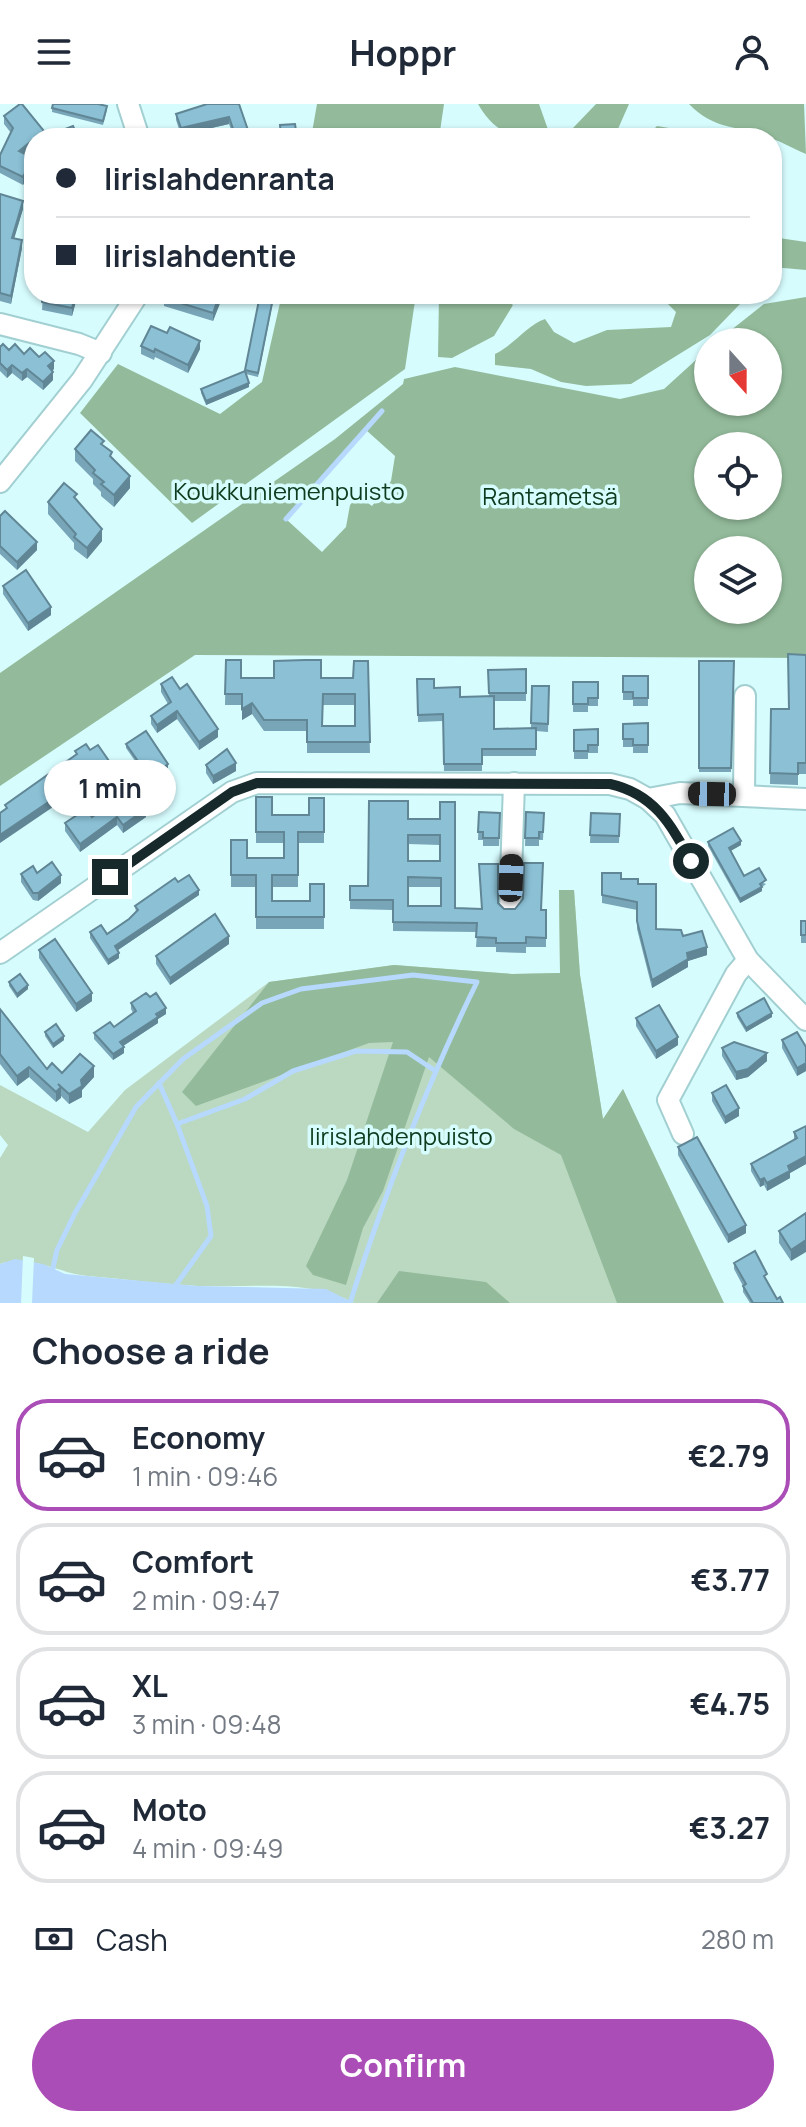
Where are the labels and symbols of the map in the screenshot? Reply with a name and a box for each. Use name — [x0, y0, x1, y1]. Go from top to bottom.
north arrow — [694, 328, 782, 416]
park label: Koukkuniemenpuisto — [173, 474, 405, 507]
park label: Rantametsä — [482, 479, 618, 512]
callout: 1 min — [44, 761, 176, 817]
car — [688, 782, 736, 806]
route start — [673, 843, 709, 879]
car — [498, 854, 524, 902]
route end — [92, 859, 128, 895]
park label: Iirislahdenpuisto — [309, 1119, 493, 1152]

